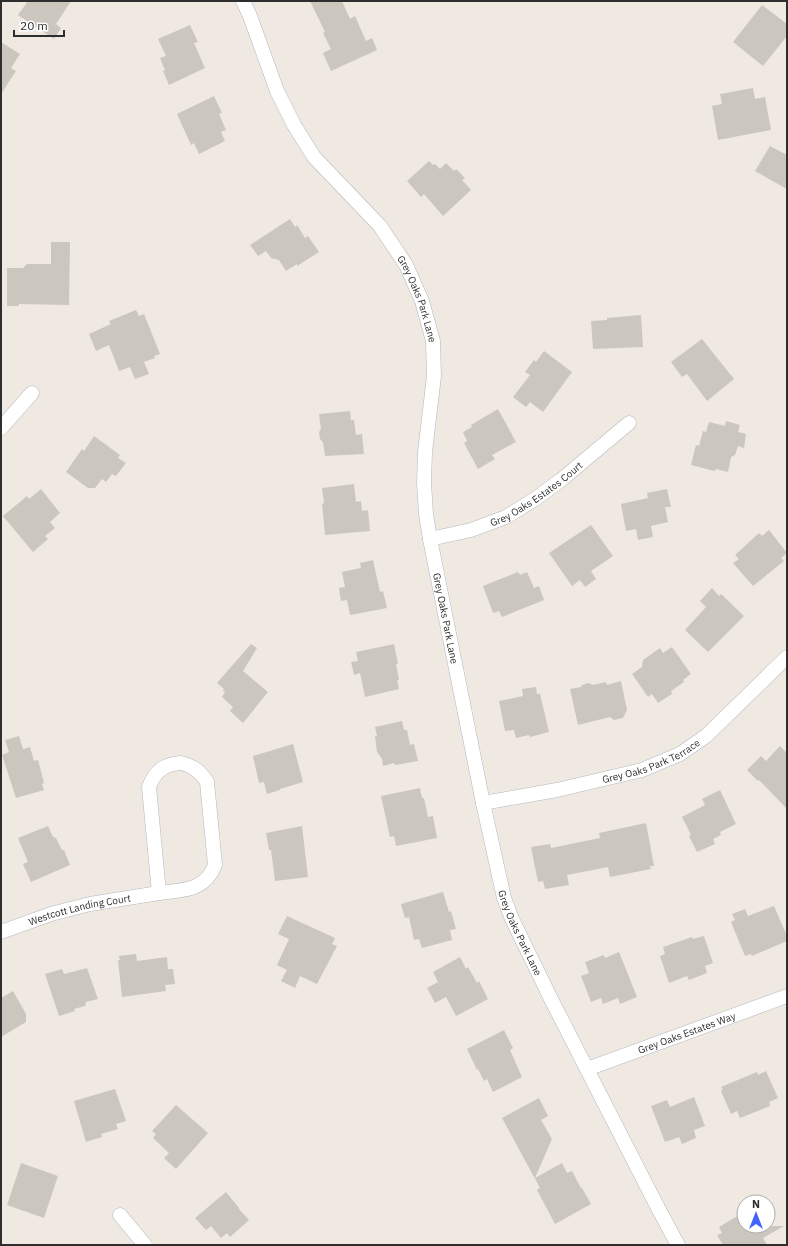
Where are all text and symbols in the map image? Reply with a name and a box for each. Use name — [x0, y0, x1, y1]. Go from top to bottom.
scale bar — [14, 12, 64, 38]
text: 20 m — [20, 18, 48, 33]
street label: Grey Oaks Park Lane — [395, 253, 440, 344]
street label: Grey Oaks Estates Court — [488, 458, 585, 529]
street label: Grey Oaks Park Lane — [430, 572, 461, 665]
street label: Grey Oaks Park Terrace — [601, 735, 703, 786]
street label: Grey Oaks Park Lane — [496, 889, 545, 978]
street label: Westcott Landing Court — [27, 891, 132, 928]
street label: Grey Oaks Estates Way — [636, 1009, 737, 1056]
north arrow — [736, 1194, 776, 1234]
text: N — [752, 1197, 760, 1211]

